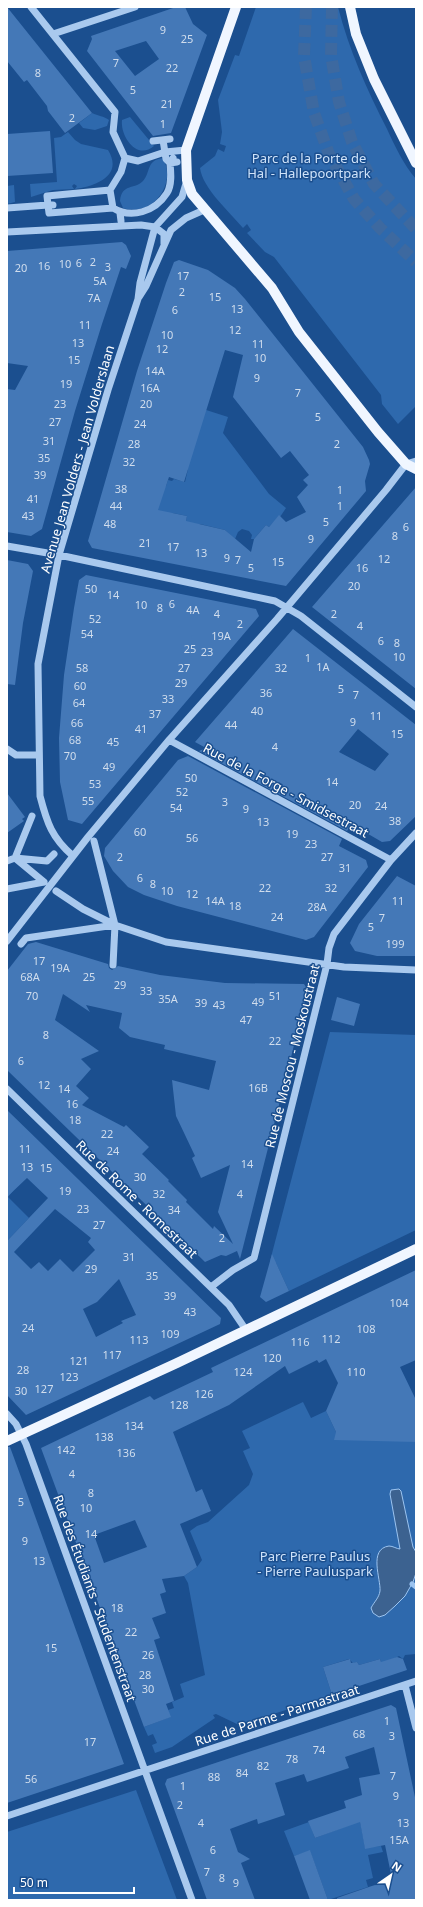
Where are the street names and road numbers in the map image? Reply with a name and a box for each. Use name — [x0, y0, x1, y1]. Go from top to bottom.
street label: Avenue Jean Volders - Jean Volderslaan — [36, 343, 118, 575]
street label: Rue de la Forge - Smidsestraat — [200, 739, 372, 842]
street label: Rue de Moscou - Moskoustraat — [260, 962, 324, 1150]
street label: Rue de Rome - Romestraat — [72, 1136, 202, 1262]
street label: Rue des Étudiants - Studentenstraat — [49, 1492, 141, 1704]
street label: Rue de Parme - Parmastraat — [193, 1680, 362, 1750]

